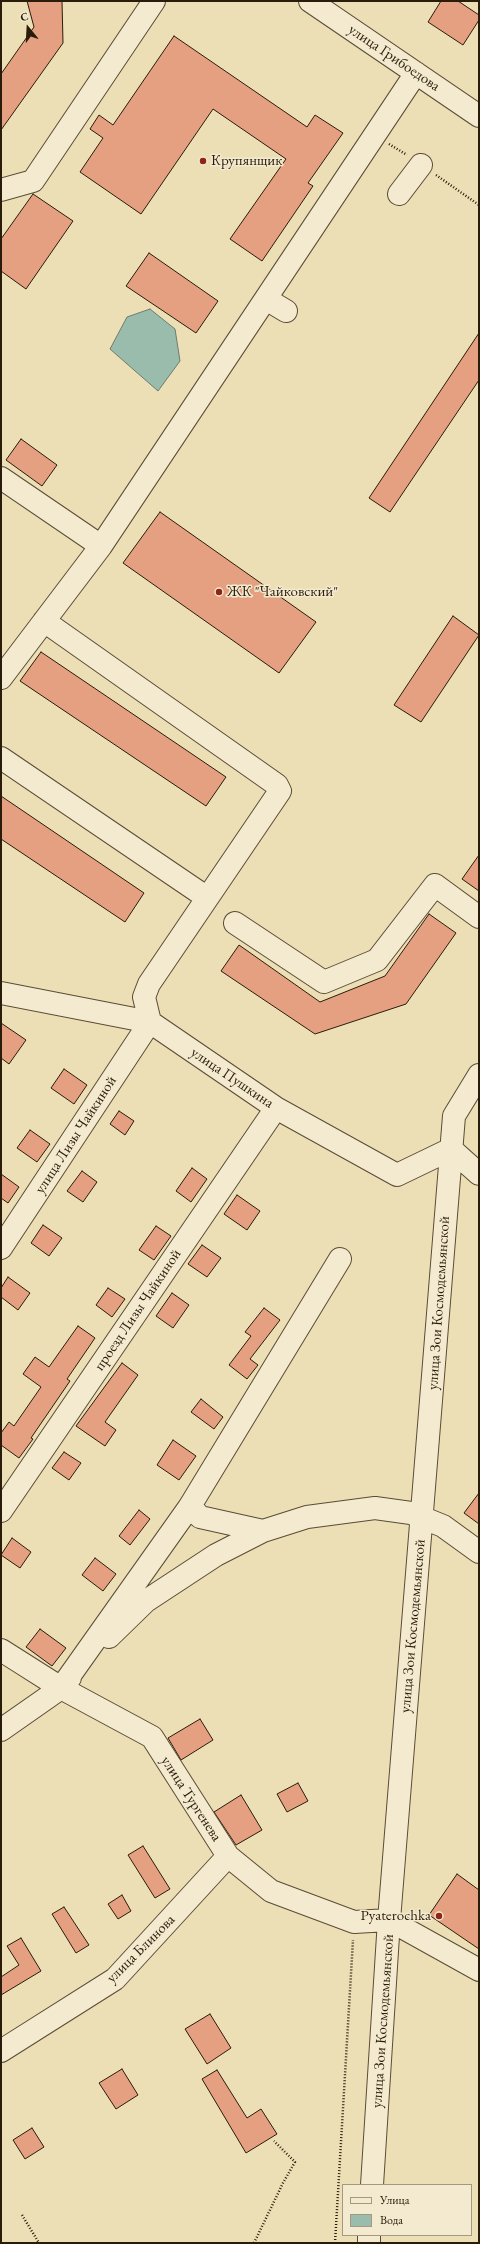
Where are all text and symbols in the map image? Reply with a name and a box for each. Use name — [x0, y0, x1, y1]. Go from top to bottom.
north arrow — [8, 8, 48, 48]
text: С — [18, 9, 30, 24]
street label: улица Грибоедова — [345, 21, 443, 95]
place label: Крупянщик — [211, 152, 282, 170]
marker: Крупянщик — [198, 156, 208, 166]
place label: ЖК "Чайковский" — [227, 583, 338, 601]
marker: ЖК "Чайковский" — [214, 587, 224, 597]
street label: улица Пушкина — [187, 1044, 277, 1112]
street label: улица Лизы Чайкиной — [31, 1073, 121, 1197]
street label: улица Зои Космодемьянской — [424, 1215, 454, 1391]
street label: проезд Лизы Чайкиной — [91, 1246, 185, 1374]
street label: улица Зои Космодемьянской — [396, 1538, 430, 1714]
street label: улица Тургенева — [157, 1753, 225, 1845]
place label: Pyaterochka — [361, 1907, 431, 1925]
street label: улица Блинова — [103, 1911, 179, 1987]
marker: Pyaterochka — [434, 1911, 444, 1921]
street label: улица Зои Космодемьянской — [368, 1933, 398, 2109]
legend — [342, 2184, 472, 2236]
text: Улица — [380, 2192, 410, 2208]
text: Вода — [380, 2212, 403, 2228]

